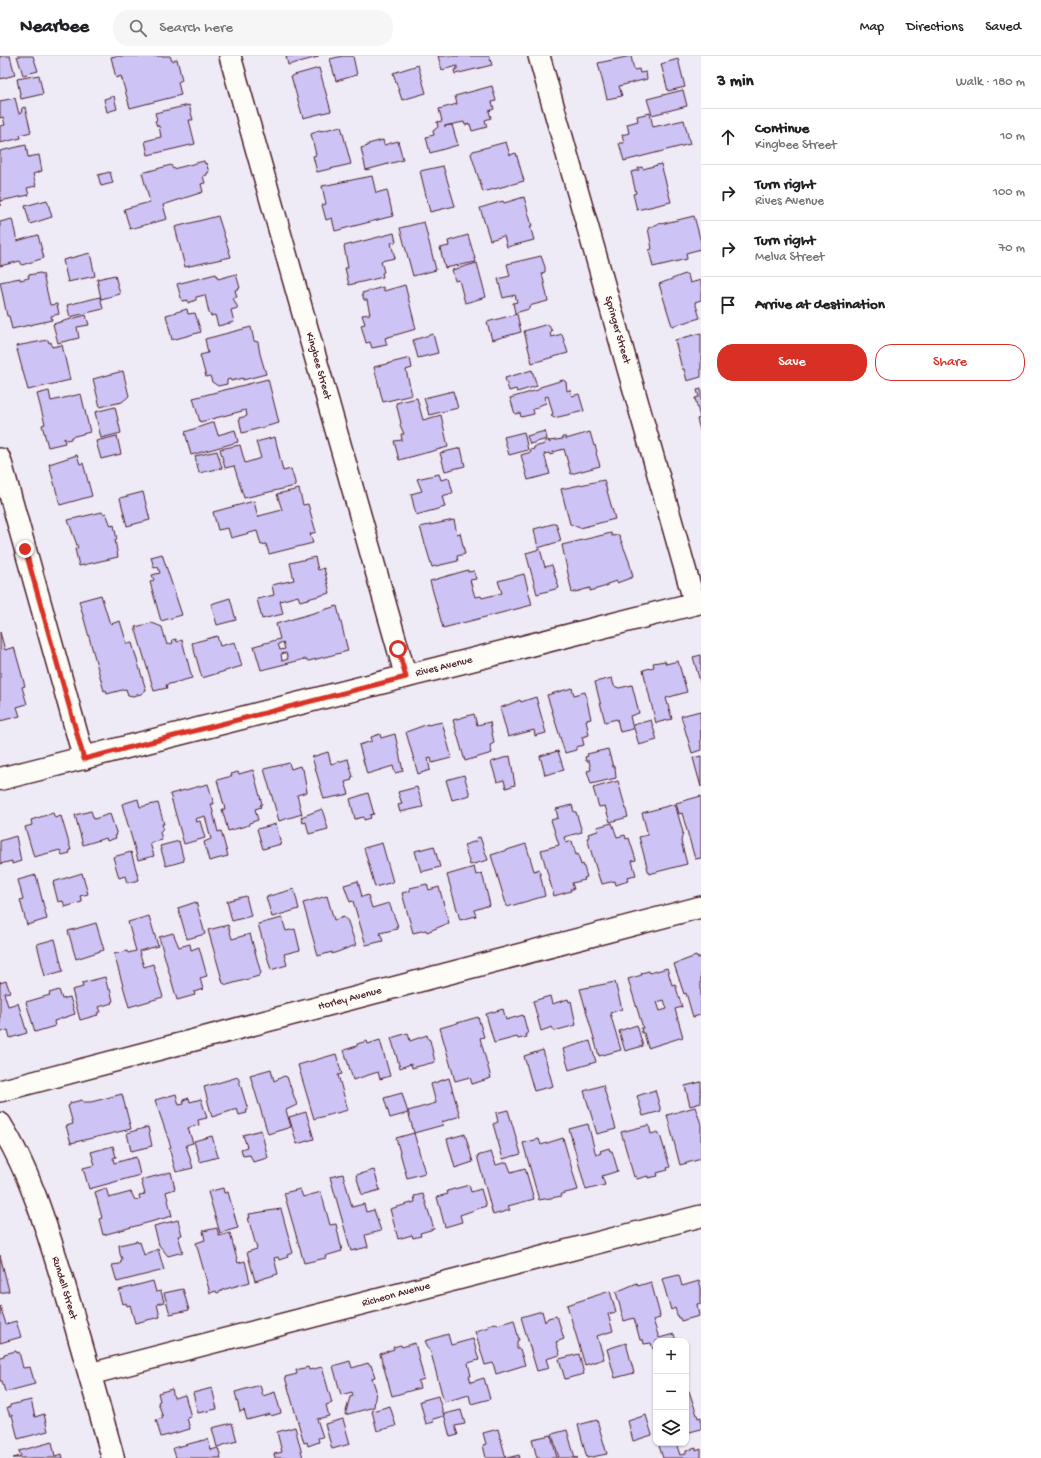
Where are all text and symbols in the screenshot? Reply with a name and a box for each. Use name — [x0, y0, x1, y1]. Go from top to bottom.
search box — [113, 10, 393, 46]
text: Nearbee — [20, 16, 89, 39]
icon: search — [127, 17, 149, 39]
text: Search here — [159, 19, 233, 37]
text: Map — [860, 19, 884, 36]
text: Directions — [906, 19, 963, 36]
text: Saved — [985, 19, 1021, 36]
text: 3 min — [717, 72, 754, 92]
text: Walk · 180 m — [956, 75, 1025, 90]
text: Continue — [755, 120, 809, 138]
icon: ahead — [717, 126, 739, 148]
text: 10 m — [1000, 129, 1025, 144]
text: Kingbee Street — [755, 138, 837, 153]
text: Turn right — [755, 176, 815, 194]
icon: right — [717, 182, 739, 204]
text: 100 m — [993, 185, 1025, 200]
text: Rives Avenue — [755, 194, 824, 209]
text: Turn right — [755, 232, 815, 250]
icon: right — [717, 238, 739, 260]
text: 70 m — [999, 241, 1025, 256]
text: Melva Street — [755, 250, 824, 265]
icon: arrive — [717, 294, 739, 316]
street label: Springer Street — [602, 295, 633, 367]
text: Arrive at destination — [755, 296, 885, 314]
street label: Kingbee Street — [303, 331, 334, 402]
button: Save — [717, 344, 867, 381]
button: Share — [875, 344, 1025, 381]
route end — [16, 540, 34, 558]
route start — [389, 640, 407, 658]
street label: Rives Avenue — [414, 654, 474, 680]
street label: Horley Avenue — [317, 985, 383, 1013]
street label: Rundell Street — [49, 1255, 80, 1322]
street label: Richeon Avenue — [361, 1280, 432, 1310]
map controls — [653, 1338, 689, 1446]
button: + — [653, 1338, 689, 1374]
button: − — [653, 1374, 689, 1410]
button: layers — [653, 1410, 689, 1446]

